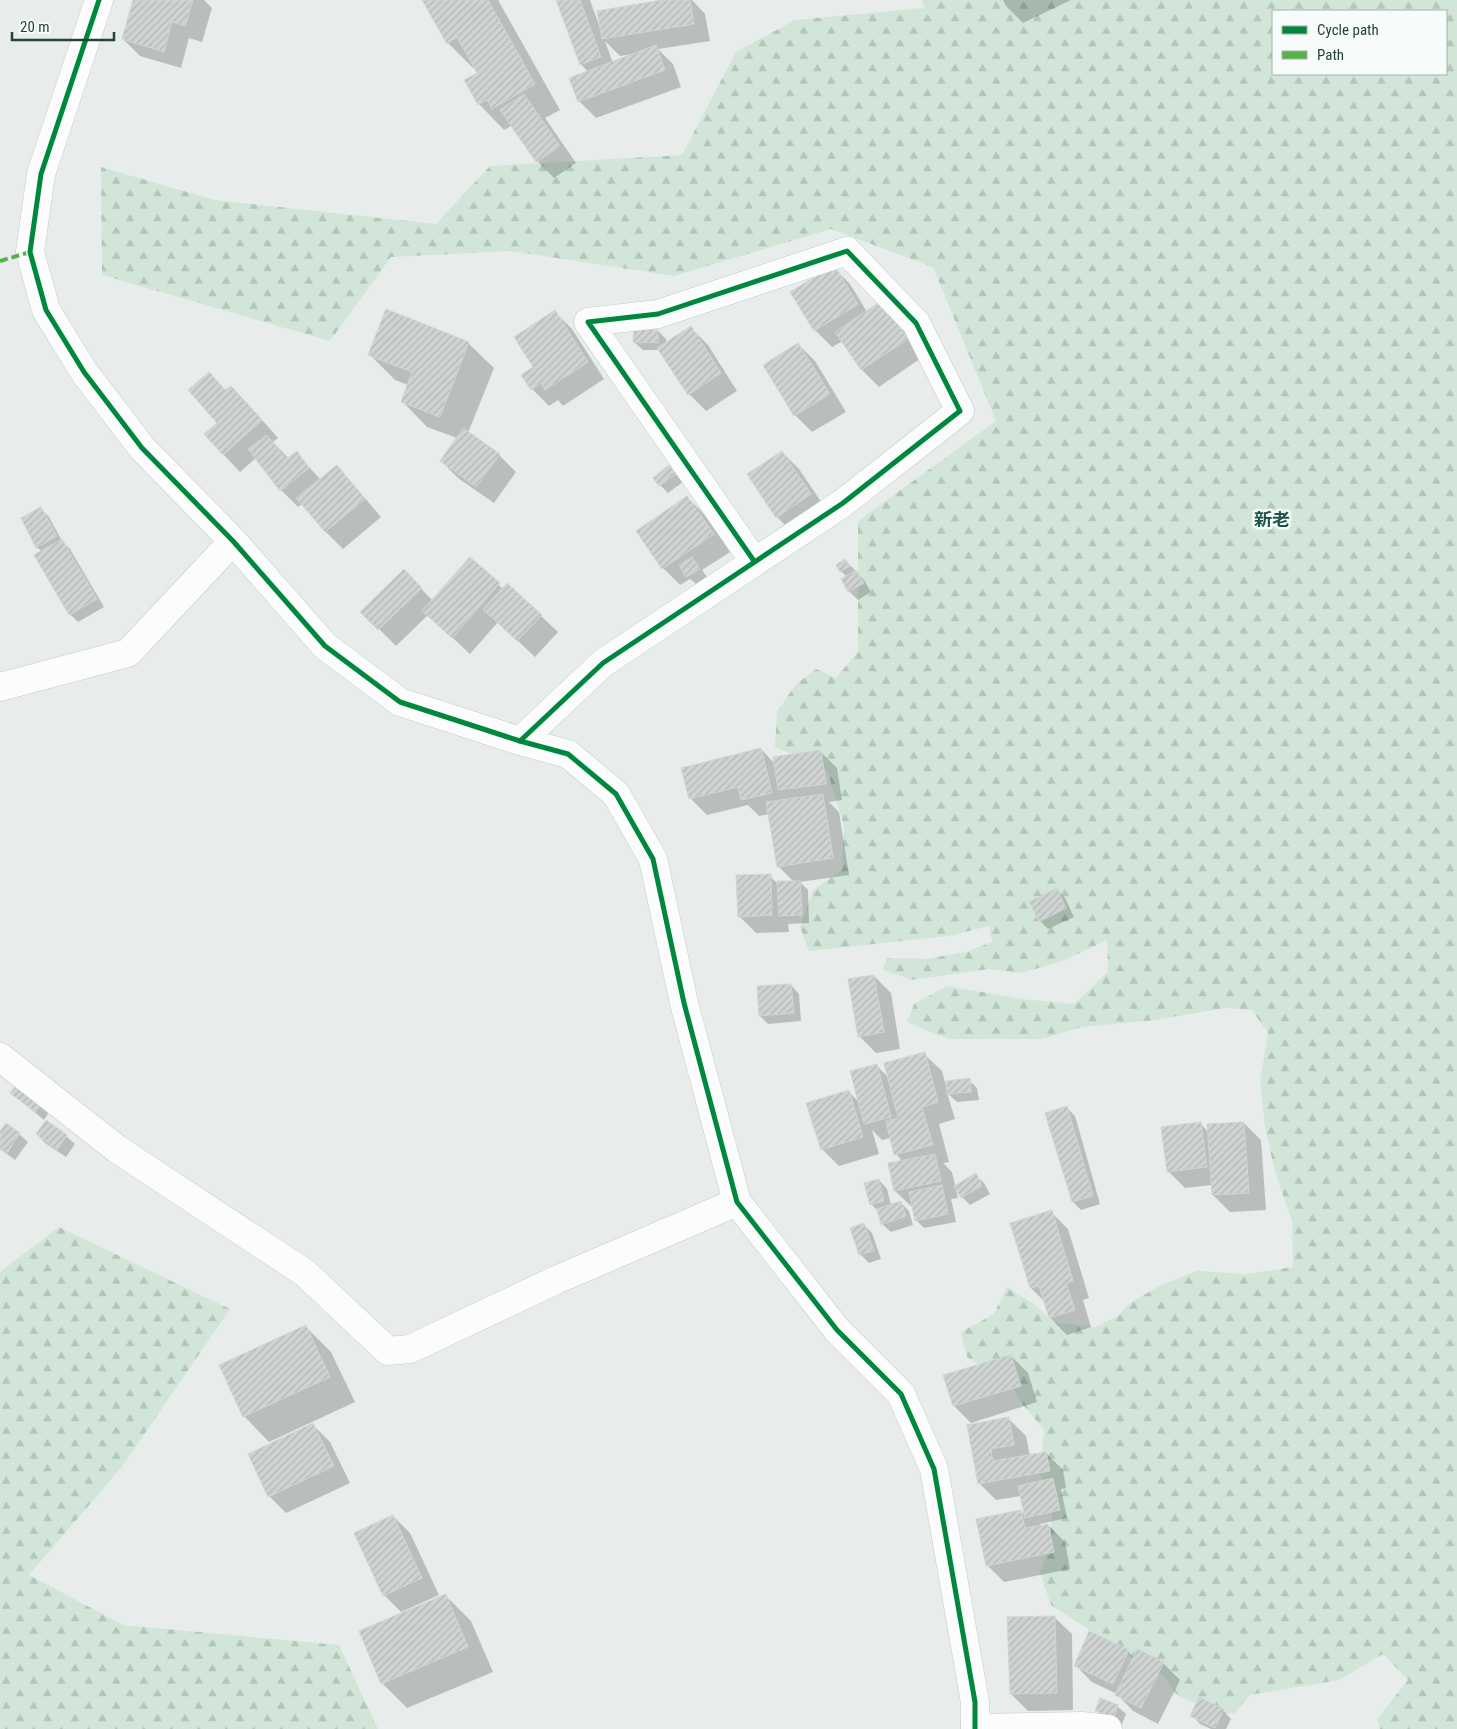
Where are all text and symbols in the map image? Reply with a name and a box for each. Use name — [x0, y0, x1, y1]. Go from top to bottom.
scale bar — [12, 10, 115, 42]
legend — [1272, 10, 1447, 75]
text: 20 m — [20, 18, 50, 36]
text: Cycle path — [1317, 21, 1379, 39]
text: Path — [1317, 46, 1344, 64]
district label: 新老 — [1254, 509, 1290, 530]

